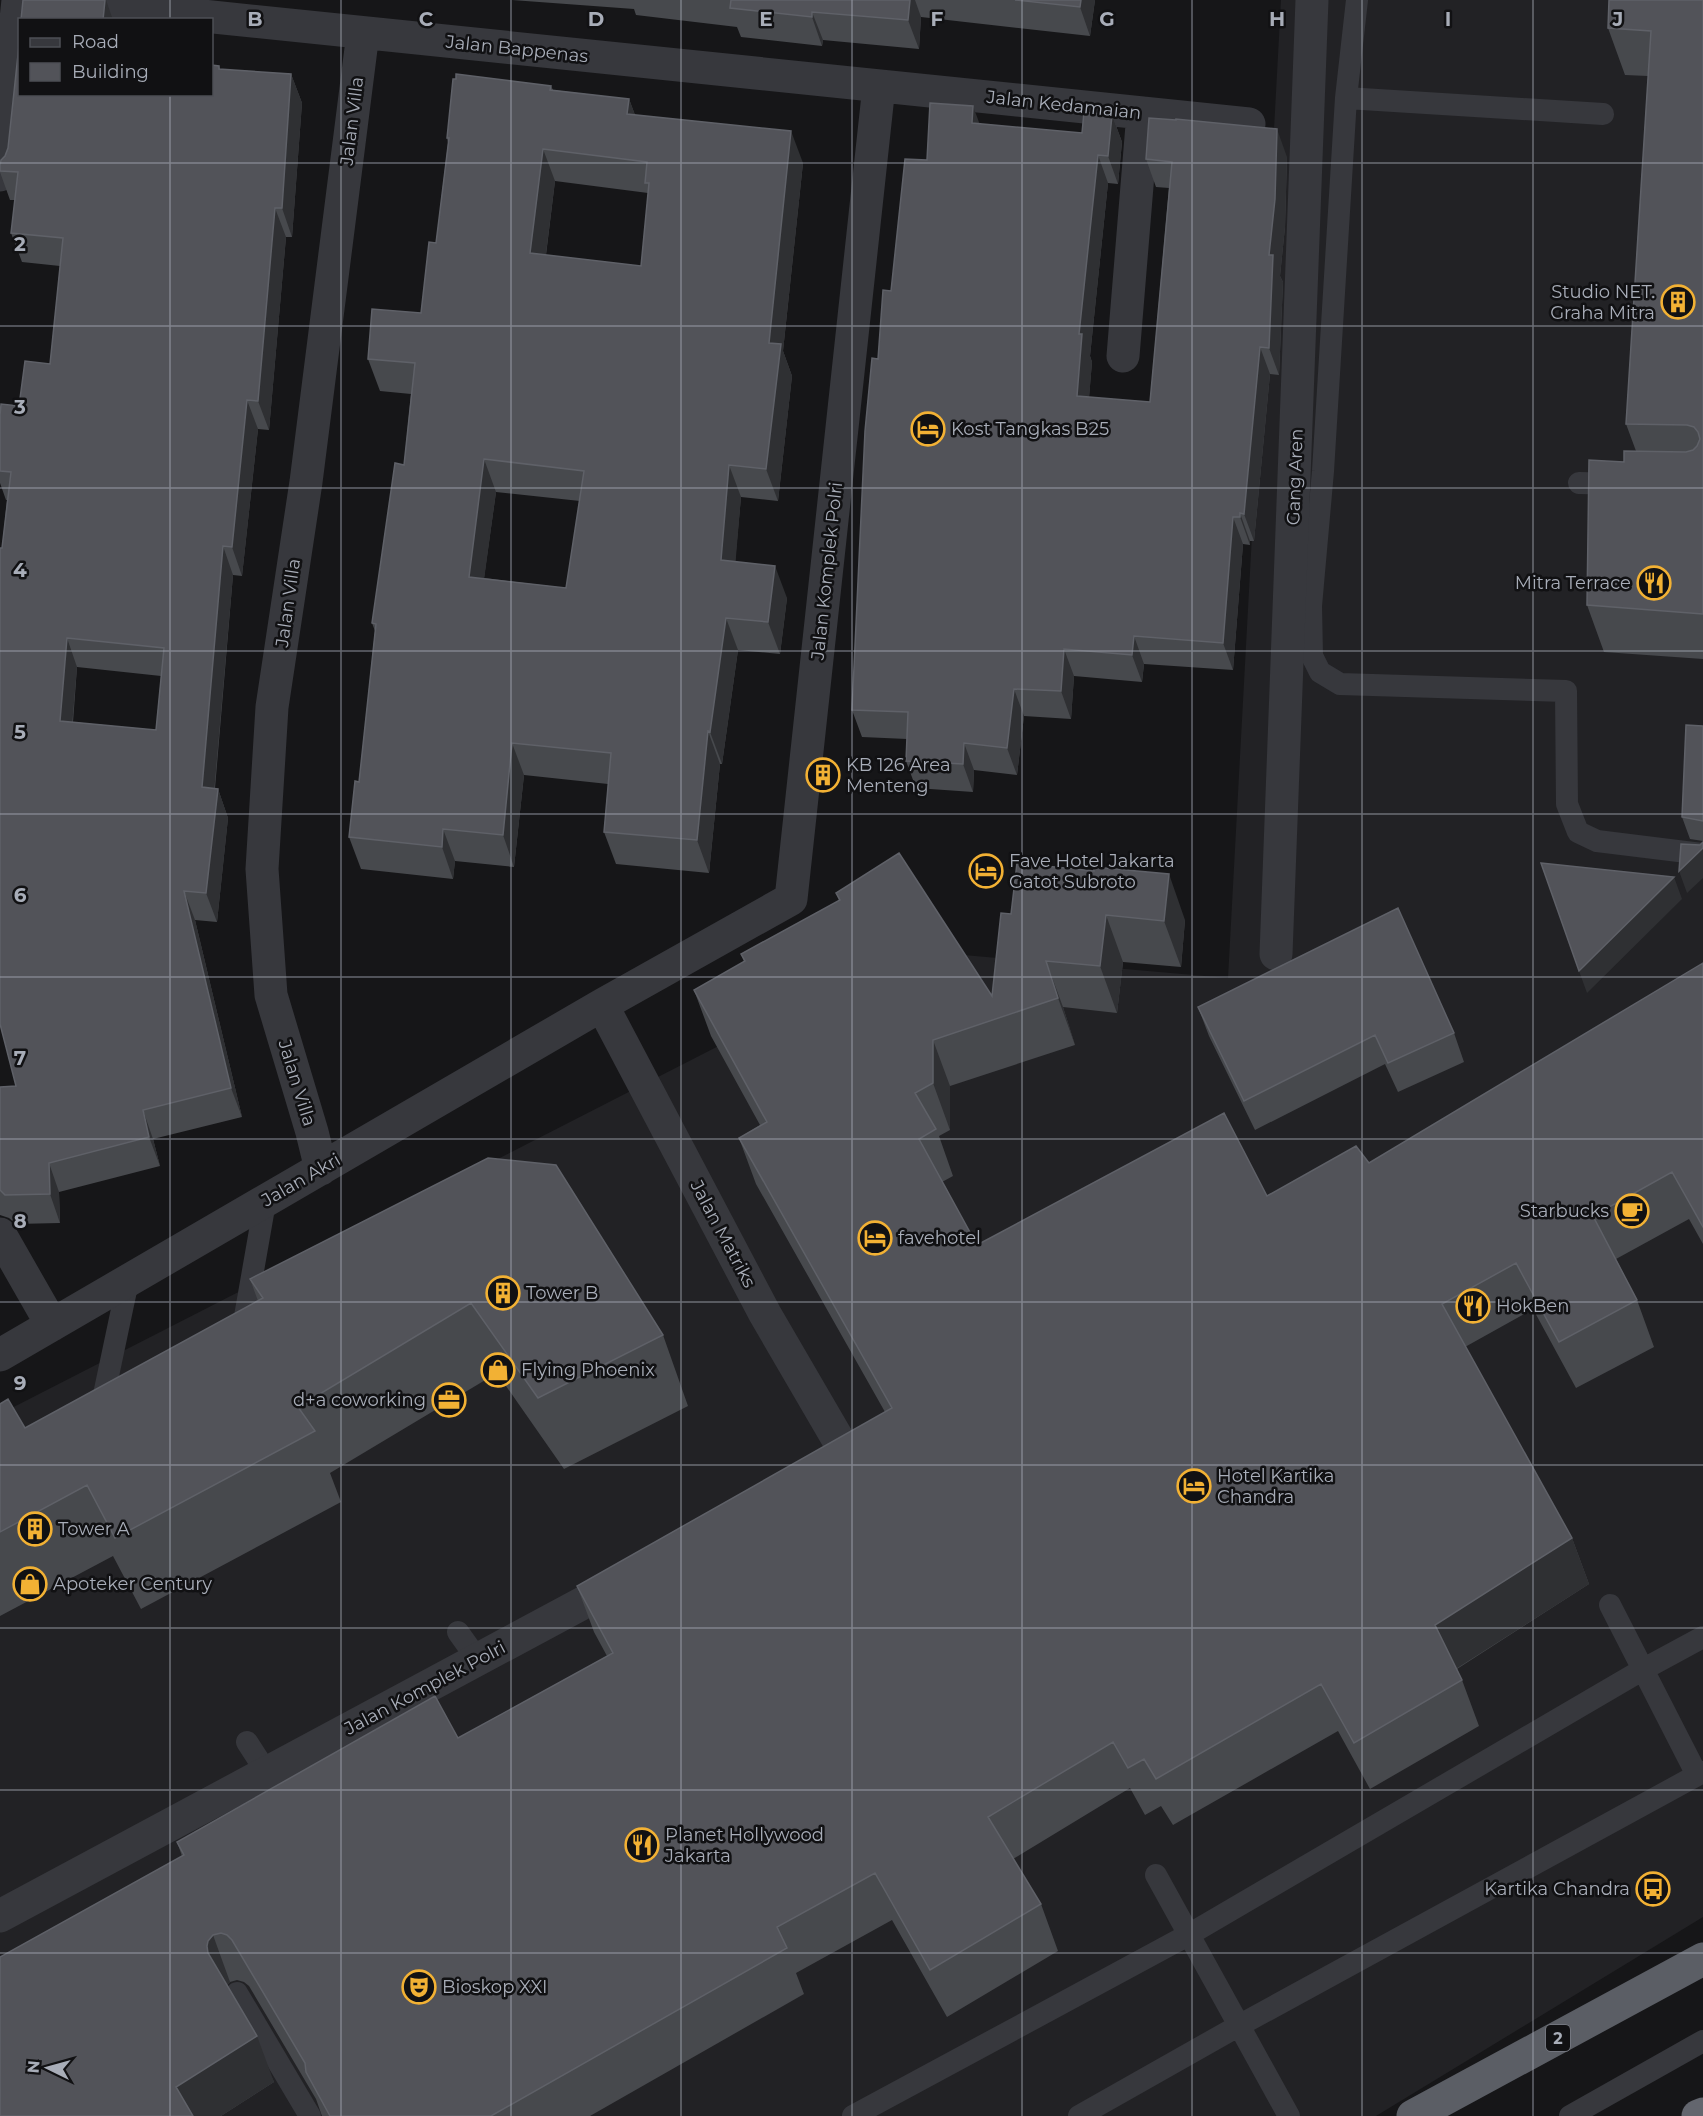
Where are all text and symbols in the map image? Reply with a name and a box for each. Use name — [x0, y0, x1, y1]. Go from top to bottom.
text: B — [247, 7, 263, 31]
text: C — [419, 7, 434, 31]
text: D — [588, 7, 604, 31]
text: E — [759, 7, 773, 31]
text: F — [931, 7, 944, 31]
text: G — [1099, 7, 1115, 31]
text: H — [1269, 7, 1285, 31]
text: I — [1445, 7, 1451, 31]
text: J — [1612, 7, 1623, 31]
legend — [18, 18, 213, 96]
street label: Jalan Bappenas — [444, 30, 589, 67]
text: Road — [72, 31, 119, 53]
text: Building — [72, 61, 149, 83]
street label: Jalan Villa — [336, 75, 368, 168]
street label: Jalan Kedamaian — [985, 86, 1142, 124]
text: 2 — [14, 232, 26, 256]
place label: Studio NET. Graha Mitra — [1550, 281, 1655, 324]
building icon: Studio NET. Graha Mitra — [1660, 284, 1696, 320]
text: 3 — [13, 395, 26, 419]
hotel icon: Kost Tangkas B25 — [910, 411, 946, 447]
place label: Kost Tangkas B25 — [951, 418, 1109, 440]
street label: Gang Aren — [1282, 428, 1308, 526]
street label: Jalan Komplek Polri — [807, 481, 847, 662]
street label: Jalan Villa — [271, 557, 305, 650]
text: 4 — [13, 558, 27, 582]
restaurant icon: Mitra Terrace — [1636, 565, 1672, 601]
place label: Mitra Terrace — [1515, 572, 1631, 594]
text: 5 — [14, 720, 26, 744]
place label: KB 126 Area Menteng — [846, 754, 951, 797]
building icon: KB 126 Area Menteng — [805, 757, 841, 793]
place label: Fave Hotel Jakarta Gatot Subroto — [1009, 850, 1175, 893]
hotel icon: Fave Hotel Jakarta Gatot Subroto — [968, 853, 1004, 889]
text: 6 — [14, 883, 27, 907]
street label: Jalan Villa — [273, 1036, 321, 1129]
text: 7 — [14, 1046, 26, 1070]
street label: Jalan Akri — [257, 1149, 344, 1212]
street label: Jalan Matriks — [685, 1176, 761, 1292]
cafe icon: Starbucks — [1614, 1193, 1650, 1229]
place label: Starbucks — [1520, 1200, 1609, 1222]
text: 8 — [13, 1209, 27, 1233]
hotel icon: favehotel — [857, 1220, 893, 1256]
place label: favehotel — [898, 1227, 981, 1249]
building icon: Tower B — [485, 1275, 521, 1311]
place label: Tower B — [526, 1282, 598, 1304]
restaurant icon: HokBen — [1455, 1288, 1491, 1324]
place label: HokBen — [1496, 1295, 1569, 1317]
shop icon: Flying Phoenix — [480, 1352, 516, 1388]
place label: Flying Phoenix — [521, 1359, 655, 1381]
text: 9 — [14, 1371, 26, 1395]
office icon: d+a coworking — [431, 1382, 467, 1418]
place label: d+a coworking — [293, 1389, 426, 1411]
place label: Hotel Kartika Chandra — [1217, 1465, 1334, 1508]
hotel icon: Hotel Kartika Chandra — [1176, 1468, 1212, 1504]
building icon: Tower A — [17, 1511, 53, 1547]
place label: Tower A — [58, 1518, 130, 1540]
shop icon: Apoteker Century — [12, 1566, 48, 1602]
place label: Apoteker Century — [53, 1573, 212, 1595]
street label: Jalan Komplek Polri — [340, 1636, 509, 1740]
place label: Planet Hollywood Jakarta — [664, 1824, 824, 1867]
restaurant icon: Planet Hollywood Jakarta — [624, 1827, 660, 1863]
bus stop icon: Kartika Chandra — [1635, 1871, 1671, 1907]
place label: Kartika Chandra — [1484, 1878, 1630, 1900]
theatre icon: Bioskop XXI — [401, 1969, 437, 2005]
place label: Bioskop XXI — [442, 1976, 547, 1998]
road number: 2 — [1546, 2025, 1570, 2051]
north arrow — [18, 2038, 78, 2098]
text: N — [24, 2059, 44, 2074]

